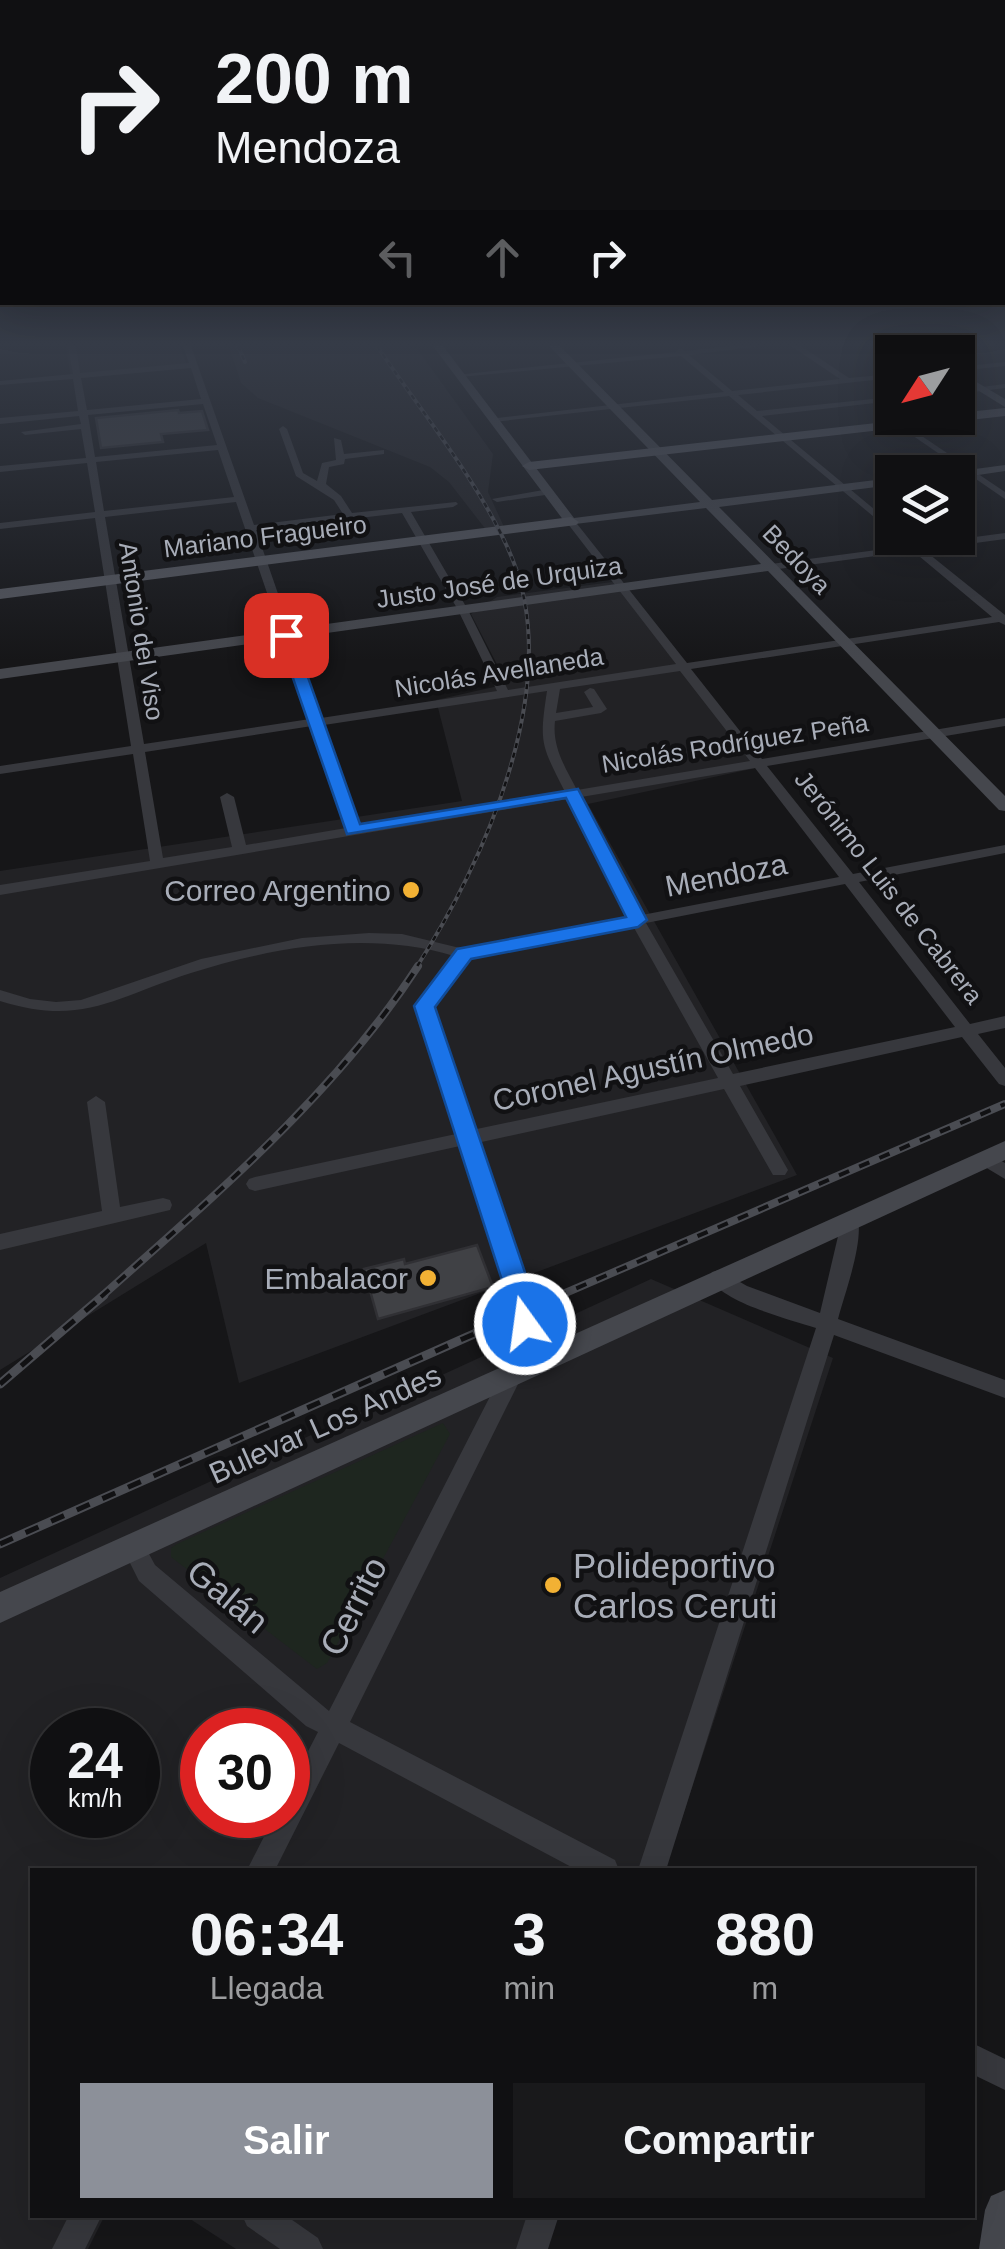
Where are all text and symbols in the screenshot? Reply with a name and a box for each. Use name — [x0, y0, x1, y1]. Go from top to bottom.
icon: right — [50, 40, 180, 170]
text: 200 m — [215, 40, 413, 118]
text: Mendoza — [215, 122, 400, 173]
icon: left — [370, 230, 425, 285]
icon: ahead — [475, 230, 530, 285]
icon: right — [580, 230, 635, 285]
north arrow — [875, 335, 975, 435]
map controls — [875, 335, 975, 555]
button: layers — [875, 455, 975, 555]
street label: Mariano Fragueiro — [162, 510, 368, 562]
street label: Bedoya — [757, 519, 837, 599]
street label: Antonio del Viso — [114, 540, 170, 722]
street label: Justo José de Urquiza — [375, 551, 624, 613]
pin — [244, 593, 329, 678]
icon: arrive — [259, 608, 314, 663]
street label: Nicolás Avellaneda — [393, 642, 605, 702]
street label: Nicolás Rodríguez Peña — [600, 708, 870, 778]
street label: Jerónimo Luis de Cabrera — [789, 765, 989, 1009]
street label: Mendoza — [662, 847, 790, 903]
place label: Correo Argentino — [164, 874, 391, 907]
marker: Correo Argentino — [400, 879, 422, 901]
street label: Coronel Agustín Olmedo — [490, 1017, 816, 1117]
place label: Embalacor — [265, 1262, 408, 1295]
marker: Embalacor — [417, 1267, 439, 1289]
position arrow — [473, 1272, 577, 1376]
street label: Bulevar Los Andes — [204, 1358, 446, 1490]
place label: Polideportivo Carlos Ceruti — [573, 1546, 777, 1625]
street label: Cerrito — [312, 1550, 394, 1662]
street label: Galán — [180, 1551, 276, 1641]
marker: Polideportivo Carlos Ceruti — [542, 1574, 564, 1596]
speed limit sign: 30 — [180, 1708, 310, 1838]
text: 24 — [67, 1733, 123, 1789]
text: km/h — [68, 1784, 122, 1812]
text: 06:34 — [190, 1901, 343, 1968]
text: 3 — [512, 1901, 546, 1968]
text: 880 — [715, 1901, 815, 1968]
text: Llegada — [210, 1970, 324, 2006]
text: min — [503, 1970, 555, 2006]
text: m — [752, 1970, 778, 2006]
button: Salir — [80, 2083, 493, 2198]
button: Compartir — [513, 2083, 925, 2198]

